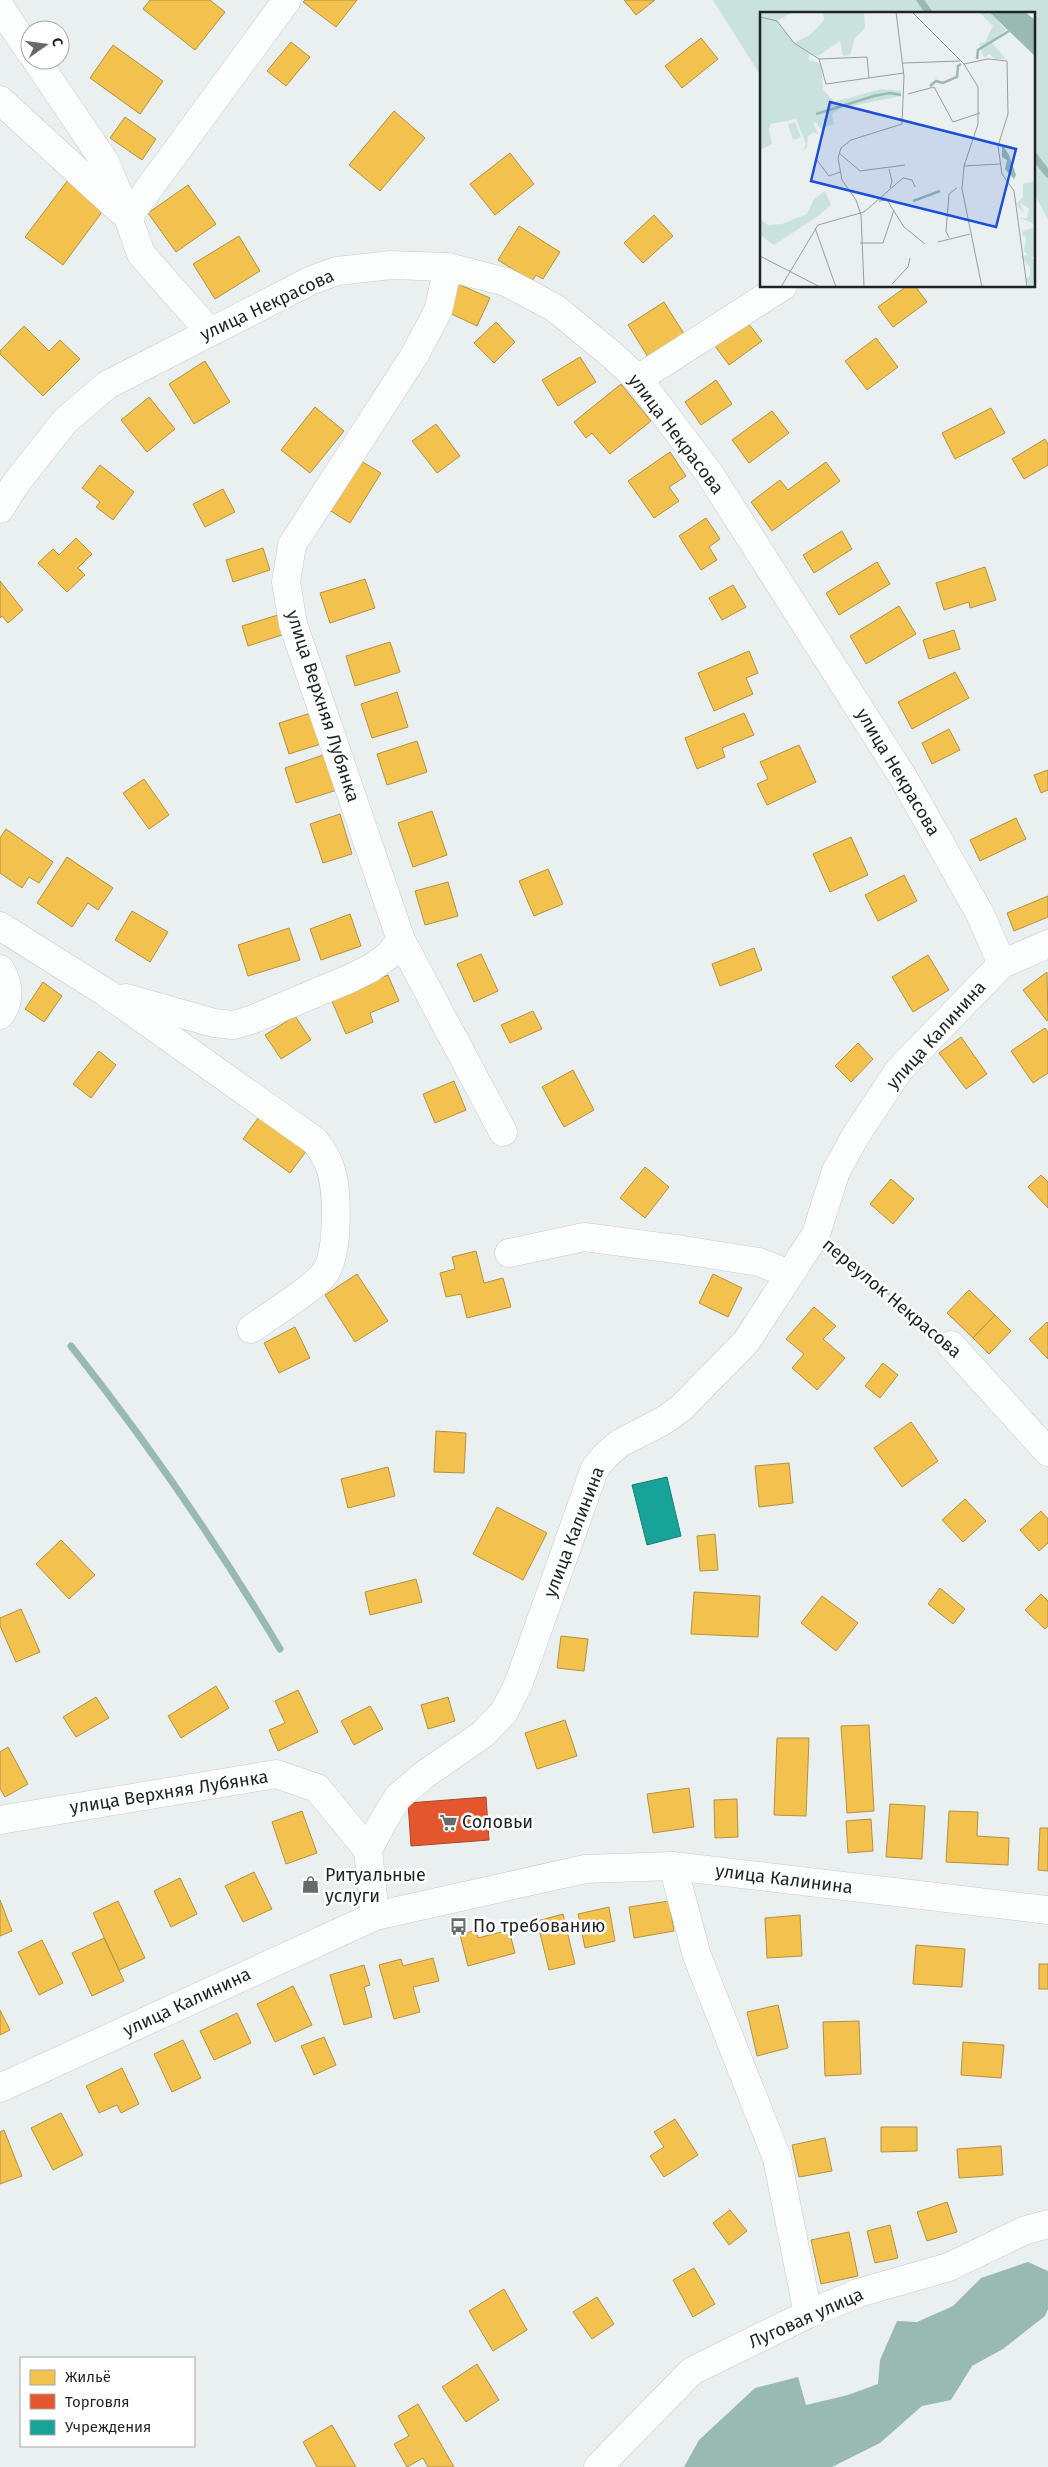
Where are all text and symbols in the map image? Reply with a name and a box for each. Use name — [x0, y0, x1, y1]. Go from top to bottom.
inset map — [760, 12, 1036, 288]
north arrow — [20, 20, 70, 70]
text: С — [48, 36, 66, 48]
street label: улица Некрасова — [197, 264, 337, 346]
street label: улица Некрасова — [624, 369, 728, 499]
street label: улица Верхняя Лубянка — [282, 607, 364, 805]
street label: улица Некрасова — [851, 704, 945, 840]
street label: улица Калинина — [882, 976, 990, 1094]
street label: переулок Некрасова — [818, 1233, 966, 1363]
street label: улица Калинина — [539, 1464, 609, 1600]
street label: улица Верхняя Лубянка — [68, 1765, 270, 1819]
place label: Соловьи — [462, 1811, 533, 1833]
supermarket icon: Соловьи — [438, 1812, 458, 1832]
street label: улица Калинина — [714, 1860, 854, 1898]
place label: Ритуальные услуги — [325, 1864, 426, 1907]
shop icon: Ритуальные услуги — [301, 1875, 321, 1895]
place label: По требованию — [473, 1915, 605, 1937]
bus stop icon: По требованию — [449, 1916, 469, 1936]
street label: улица Калинина — [120, 1963, 254, 2041]
street label: Луговая улица — [745, 2283, 867, 2353]
legend — [20, 2357, 195, 2447]
text: Жильё — [65, 2368, 111, 2386]
text: Торговля — [65, 2393, 130, 2411]
text: Учреждения — [65, 2418, 151, 2436]

